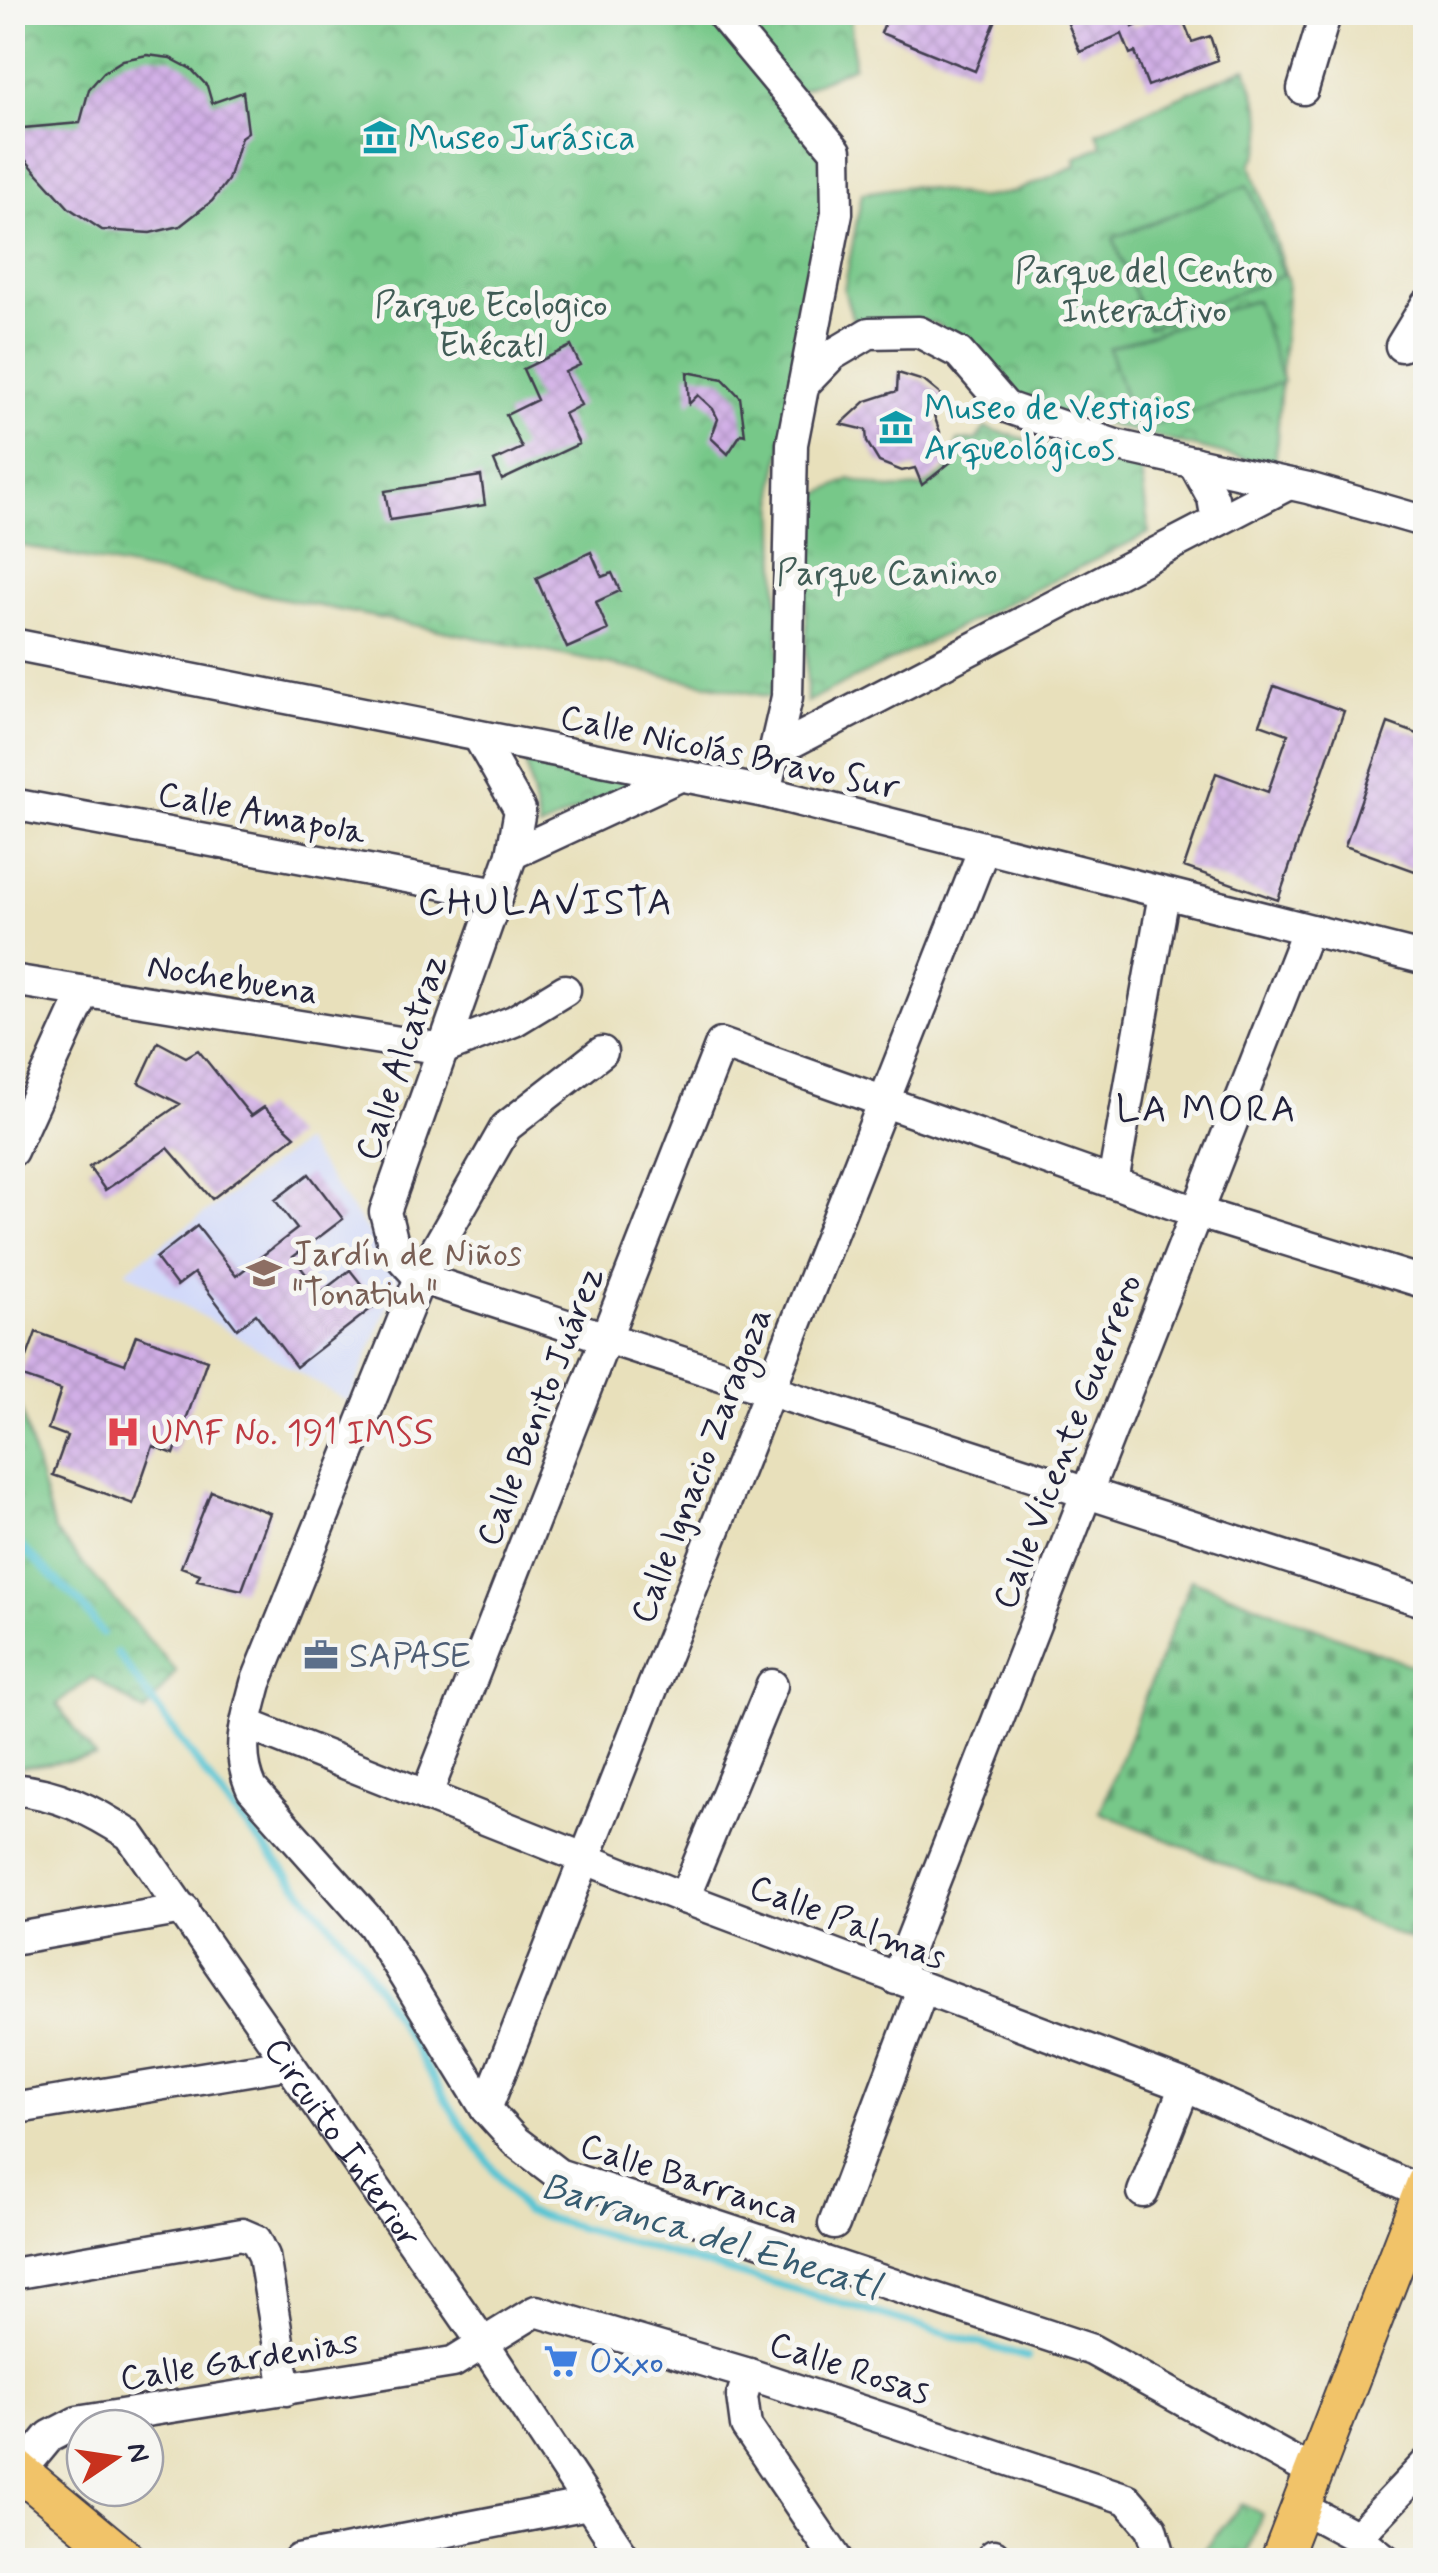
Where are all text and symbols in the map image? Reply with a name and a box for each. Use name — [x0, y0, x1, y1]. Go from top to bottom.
place label: Museo Jurásica — [408, 116, 635, 162]
museum icon: Museo Jurásica — [361, 118, 399, 156]
park label: Parque del Centro Interactivo — [1015, 249, 1273, 335]
park label: Parque Ecologico Ehécatl — [375, 283, 607, 369]
place label: Museo de Vestigios Arqueológicos — [924, 386, 1191, 472]
museum icon: Museo de Vestigios Arqueológicos — [877, 408, 915, 446]
park label: Parque Canino — [777, 551, 997, 597]
street label: Calle Nicolás Bravo Sur — [556, 695, 904, 812]
street label: Calle Amapola — [154, 771, 370, 857]
district label: CHULAVISTA — [418, 879, 674, 928]
street label: Nochebuena — [144, 944, 321, 1016]
street label: Calle Alcatraz — [345, 948, 459, 1167]
district label: LA MORA — [1116, 1086, 1298, 1135]
place label: Jardín de Niños "Tonatiuh" — [292, 1232, 522, 1318]
school or university icon: Jardín de Niños "Tonatiuh" — [245, 1254, 283, 1292]
street label: Calle Benito Juárez — [466, 1261, 615, 1553]
street label: Calle Vicente Guerrero — [983, 1268, 1153, 1616]
street label: Calle Ignacio Zaragoza — [620, 1301, 786, 1631]
place label: UMF No. 191 IMSS — [151, 1411, 433, 1457]
hospital icon: UMF No. 191 IMSS — [104, 1413, 142, 1451]
place label: SAPASE — [349, 1634, 471, 1680]
office icon: SAPASE — [302, 1636, 340, 1674]
street label: Calle Palmas — [742, 1864, 952, 1981]
street label: Circuito Interior — [253, 2029, 431, 2257]
street label: Calle Barranca — [574, 2123, 805, 2237]
water label: Barranca del Ehecatl — [535, 2163, 888, 2313]
street label: Calle Gardenias — [117, 2319, 362, 2403]
street label: Calle Rosas — [763, 2321, 935, 2416]
place label: Oxxo — [589, 2340, 664, 2386]
supermarket icon: Oxxo — [542, 2342, 580, 2380]
north arrow — [65, 2408, 165, 2508]
text: N — [117, 2440, 157, 2466]

